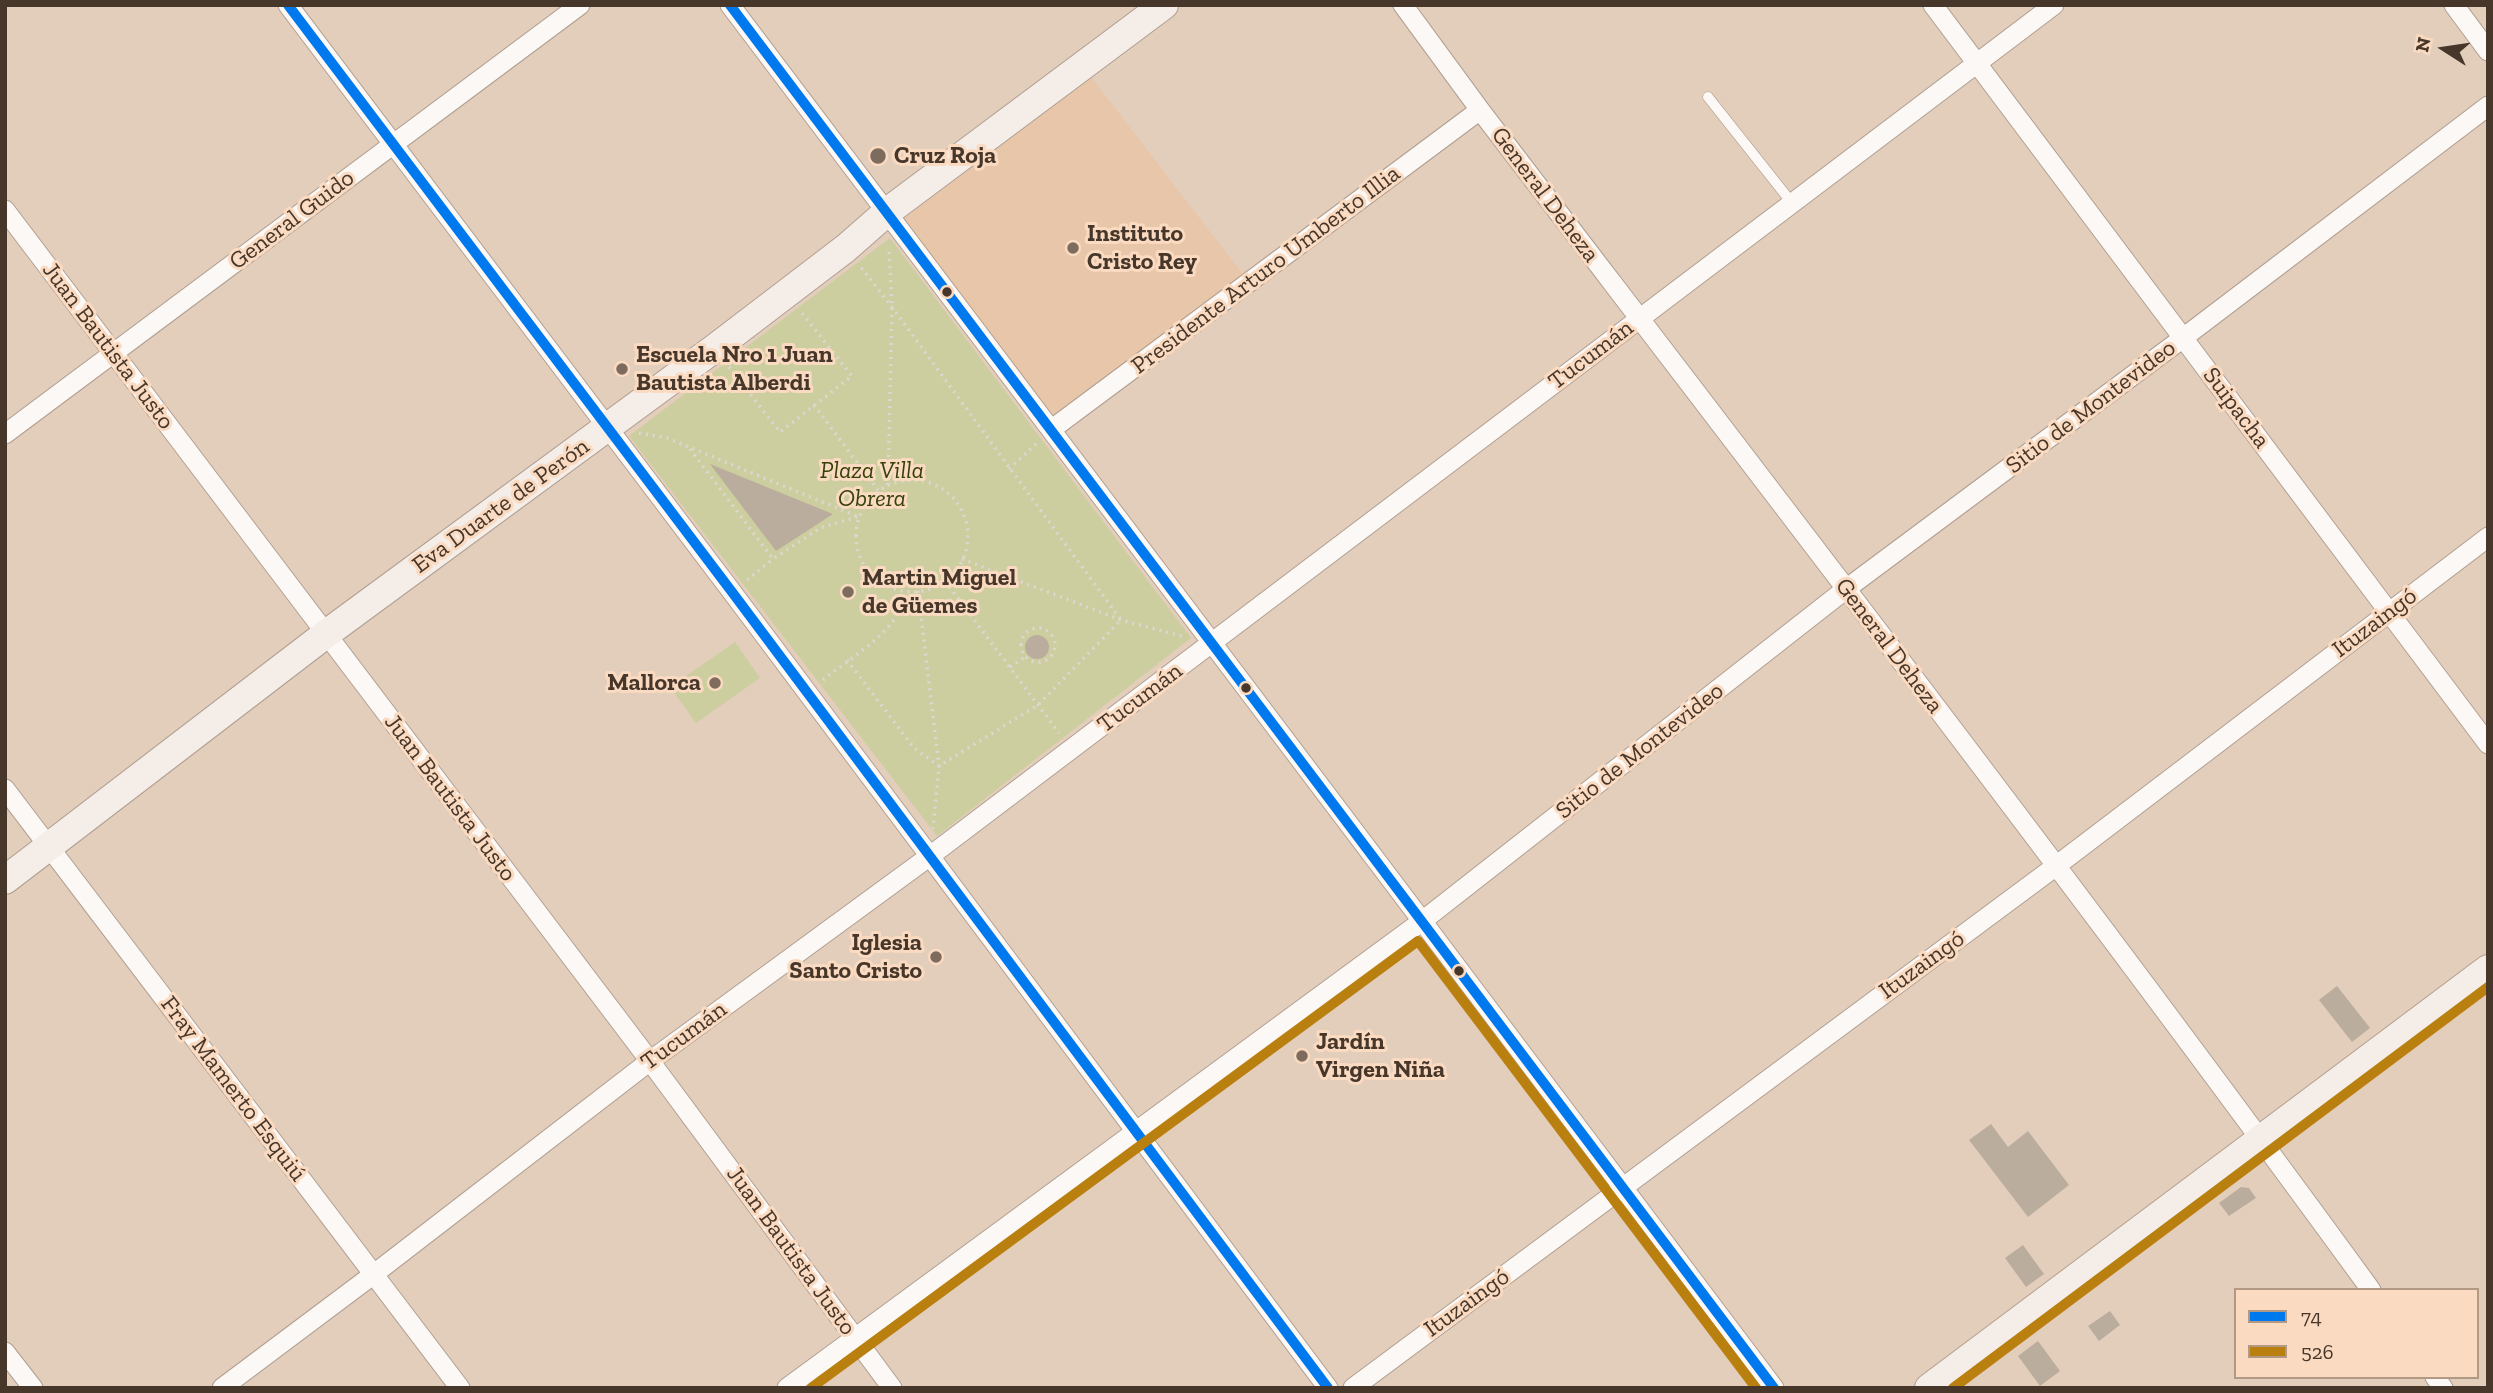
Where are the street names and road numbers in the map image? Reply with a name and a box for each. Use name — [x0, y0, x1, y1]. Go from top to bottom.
street label: General Deheza — [1485, 122, 1605, 268]
street label: Presidente Arturo Umberto Illia — [1126, 159, 1406, 381]
street label: General Guido — [224, 164, 360, 276]
street label: Juan Bautista Justo — [36, 257, 180, 435]
street label: Tucumán — [1543, 314, 1639, 396]
street label: Sitio de Montevideo — [2000, 334, 2182, 480]
street label: Suipacha — [2196, 362, 2276, 454]
street label: Eva Duarte de Perón — [407, 432, 595, 580]
street label: General Deheza — [1829, 573, 1949, 719]
street label: Ituzaingó — [2327, 582, 2423, 664]
street label: Tucumán — [1092, 657, 1188, 739]
street label: Sitio de Montevideo — [1550, 677, 1730, 825]
street label: Juan Bautista Justo — [378, 709, 522, 887]
street label: Ituzaingó — [1874, 924, 1970, 1006]
street label: Fray Mamerto Esquiú — [154, 991, 312, 1187]
street label: Tucumán — [636, 995, 732, 1077]
street label: Juan Bautista Justo — [720, 1161, 862, 1341]
street label: Ituzaingó — [1419, 1262, 1515, 1344]

